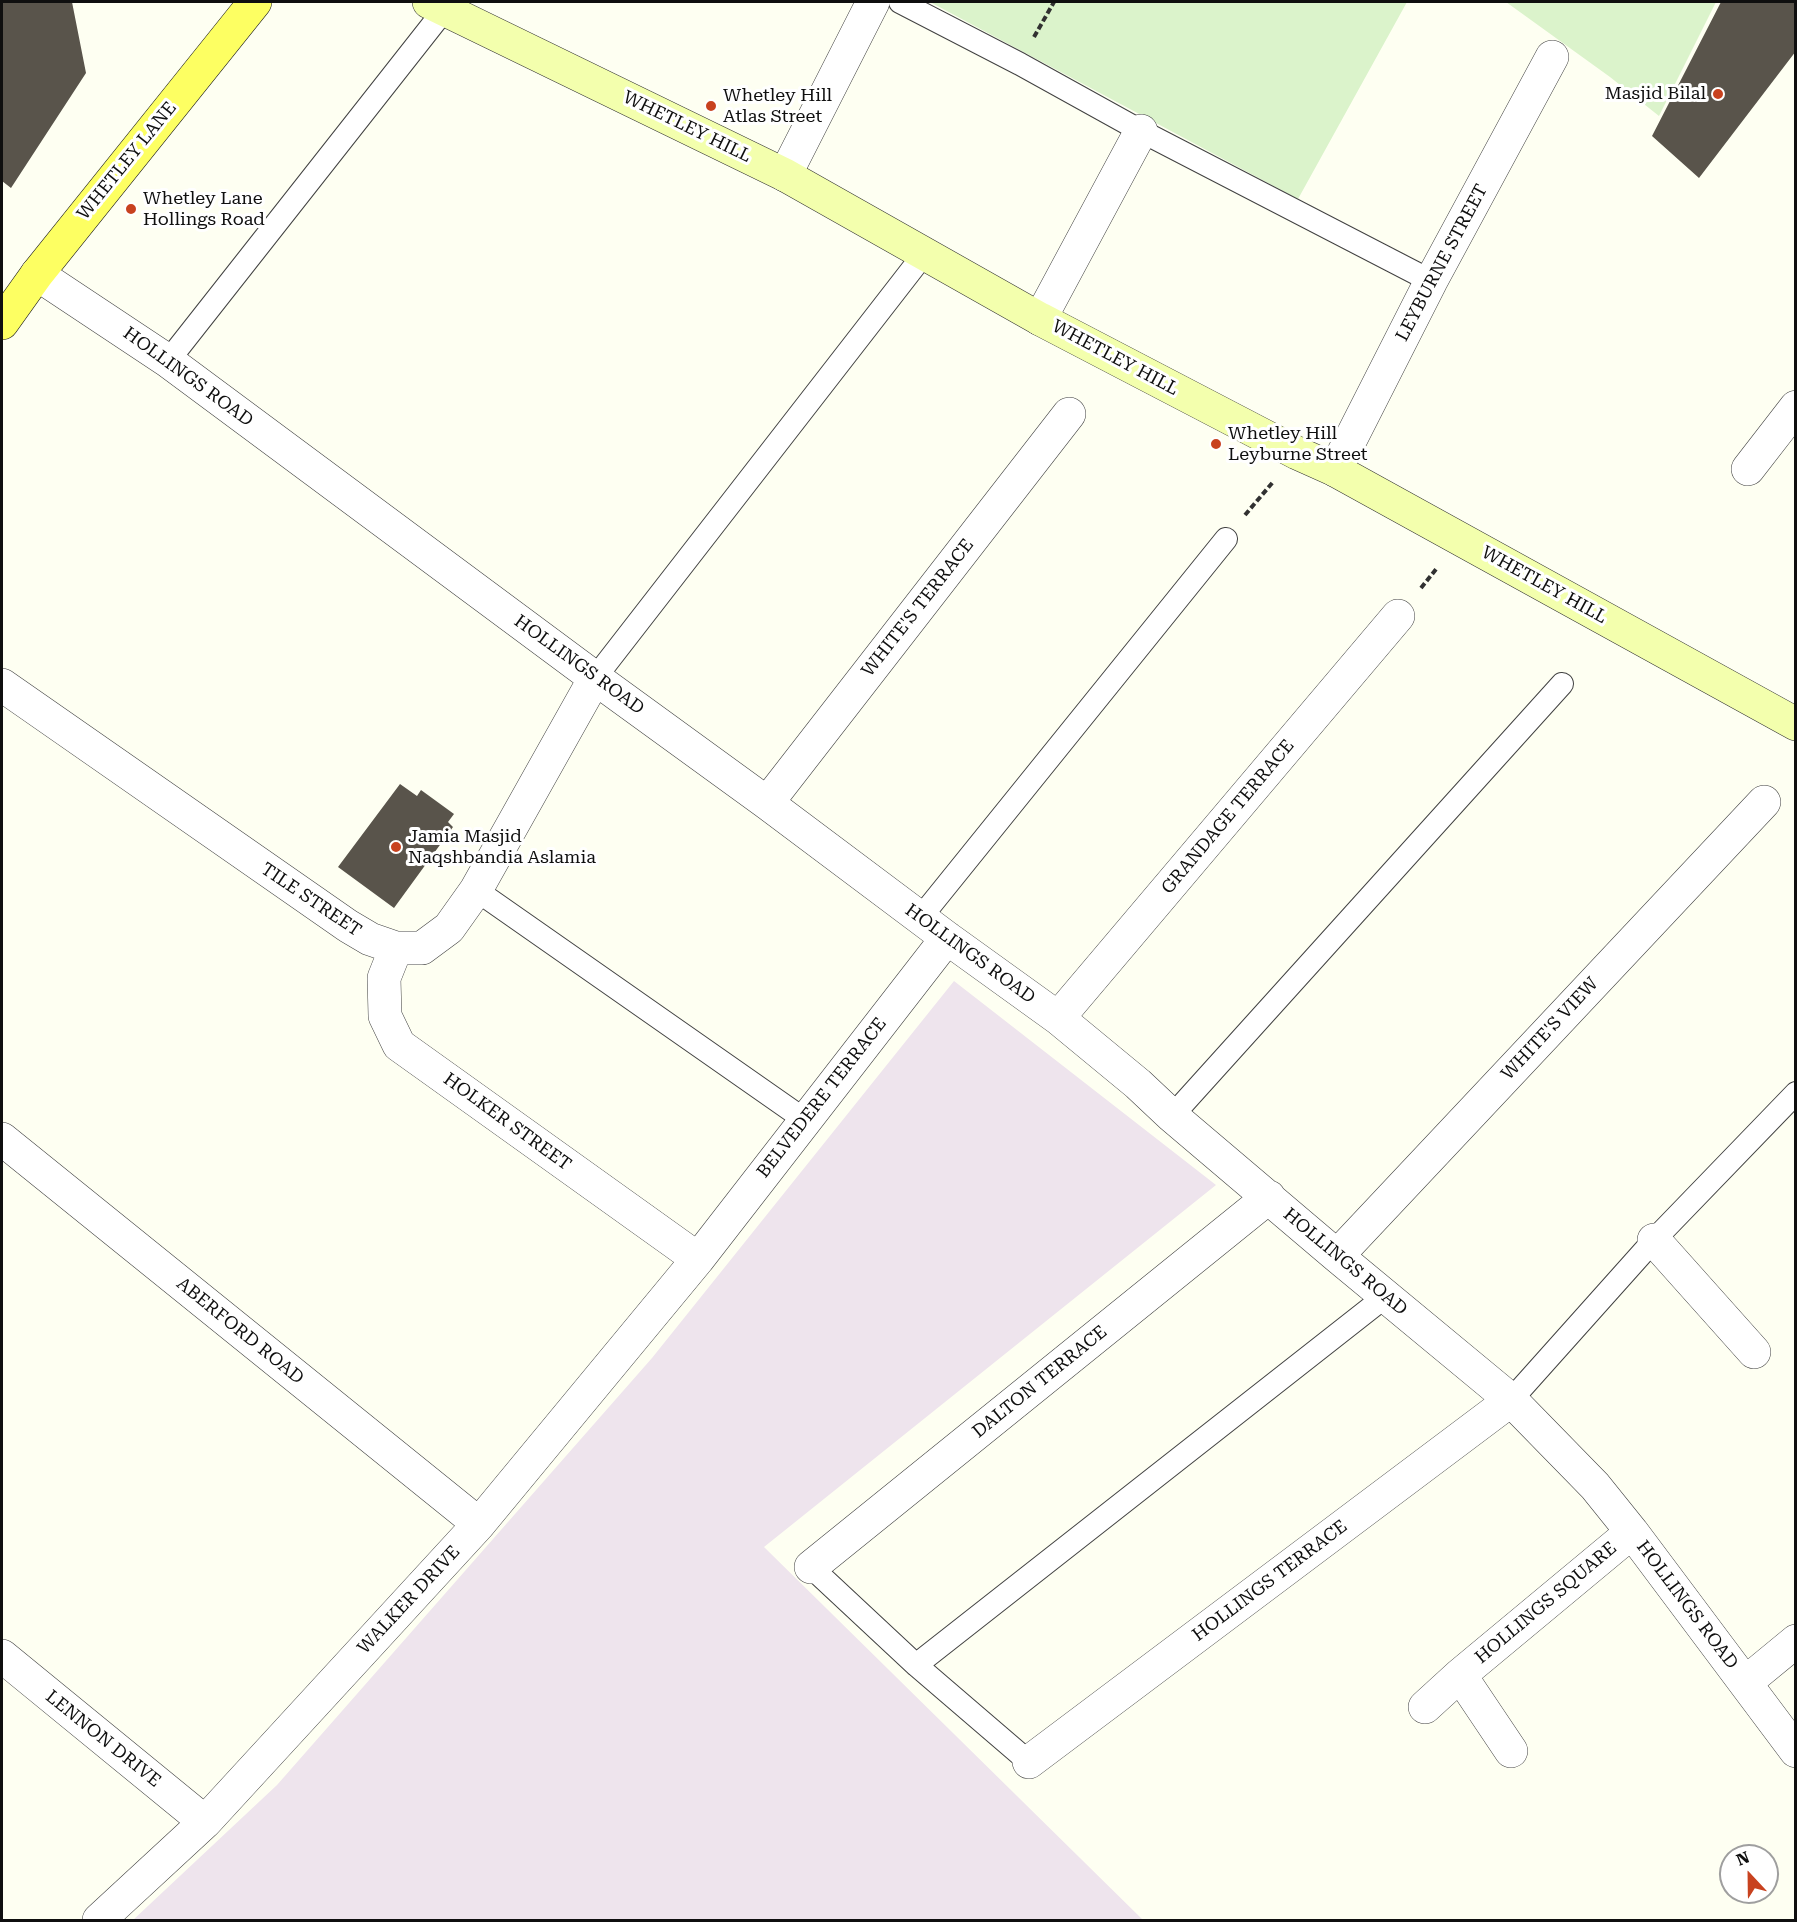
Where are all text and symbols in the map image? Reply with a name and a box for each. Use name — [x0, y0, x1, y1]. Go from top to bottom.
place label: Masjid Bilal — [1605, 83, 1706, 105]
place label: Whetley Hill Atlas Street — [723, 85, 832, 128]
street label: WHETLEY HILL — [619, 87, 755, 167]
marker: Masjid Bilal — [1711, 87, 1725, 101]
street label: WHETLEY LANE — [73, 98, 181, 224]
marker: Whetley Hill Atlas Street — [704, 99, 718, 113]
street label: LEYBURNE STREET — [1391, 181, 1493, 345]
place label: Whetley Lane Hollings Road — [143, 188, 265, 230]
marker: Whetley Lane Hollings Road — [124, 202, 138, 216]
street label: WHETLEY HILL — [1048, 316, 1182, 400]
street label: HOLLINGS ROAD — [119, 323, 257, 431]
place label: Whetley Hill Leyburne Street — [1228, 423, 1367, 466]
marker: Whetley Hill Leyburne Street — [1209, 437, 1223, 451]
street label: WHITE'S TERRACE — [857, 535, 979, 681]
street label: WHETLEY HILL — [1478, 542, 1610, 628]
street label: HOLLINGS ROAD — [510, 611, 648, 719]
street label: GRANDAGE TERRACE — [1157, 735, 1299, 899]
place label: Jamia Masjid Naqshbandia Aslamia — [408, 826, 596, 868]
marker: Jamia Masjid Naqshbandia Aslamia — [389, 840, 403, 854]
street label: TILE STREET — [257, 858, 365, 942]
street label: HOLLINGS ROAD — [901, 900, 1039, 1008]
street label: WHITE'S VIEW — [1497, 973, 1603, 1085]
street label: BELVEDERE TERRACE — [753, 1014, 891, 1182]
street label: HOLKER STREET — [439, 1068, 575, 1176]
street label: HOLLINGS ROAD — [1279, 1204, 1411, 1320]
street label: ABERFORD ROAD — [172, 1273, 308, 1389]
street label: DALTON TERRACE — [968, 1321, 1112, 1443]
street label: HOLLINGS TERRACE — [1188, 1516, 1352, 1646]
street label: HOLLINGS ROAD — [1632, 1536, 1742, 1674]
street label: HOLLINGS SQUARE — [1471, 1537, 1621, 1669]
street label: WALKER DRIVE — [353, 1541, 465, 1659]
street label: LENNON DRIVE — [41, 1686, 165, 1792]
north arrow — [1719, 1844, 1779, 1904]
text: N — [1734, 1848, 1752, 1870]

